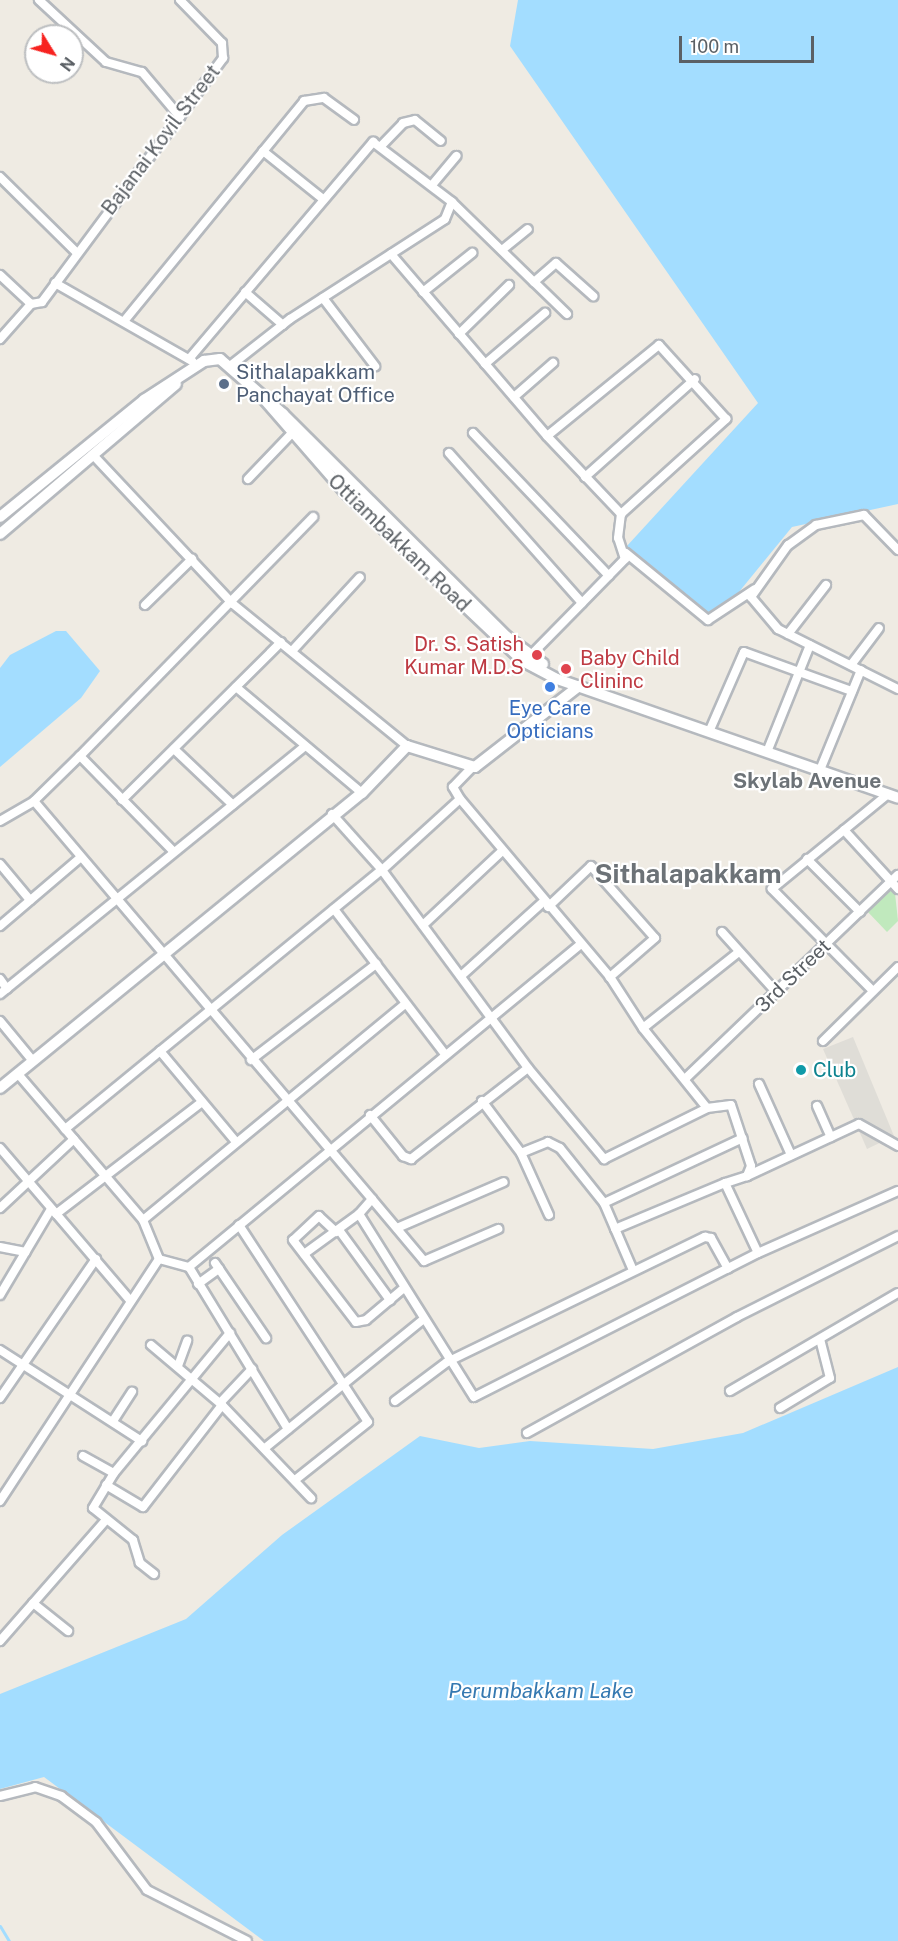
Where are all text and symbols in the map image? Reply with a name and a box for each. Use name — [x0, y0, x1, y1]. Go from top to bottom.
north arrow — [24, 24, 84, 84]
scale bar — [682, 24, 817, 62]
text: 100 m — [690, 36, 739, 57]
text: N — [56, 53, 79, 75]
street label: Bajanai Kovil Street — [97, 60, 225, 220]
place label: Sithalapakkam Panchayat Office — [236, 360, 395, 407]
marker: Sithalapakkam Panchayat Office — [217, 377, 231, 391]
street label: Ottiambakkam Road — [323, 469, 475, 617]
place label: Dr. S. Satish Kumar M.D.S — [404, 632, 524, 679]
marker: Dr. S. Satish Kumar M.D.S — [528, 646, 546, 664]
place label: Baby Child Clininc — [580, 646, 680, 693]
marker: Baby Child Clininc — [557, 660, 575, 678]
marker: Eye Care Opticians — [543, 680, 557, 694]
place label: Eye Care Opticians — [506, 696, 594, 743]
district label: Skylab Avenue — [733, 768, 881, 794]
district label: Sithalapakkam — [594, 858, 782, 890]
street label: 3rd Street — [750, 934, 836, 1018]
place label: Club — [813, 1058, 856, 1082]
marker: Club — [794, 1063, 808, 1077]
water label: Perumbakkam Lake — [448, 1678, 634, 1704]

